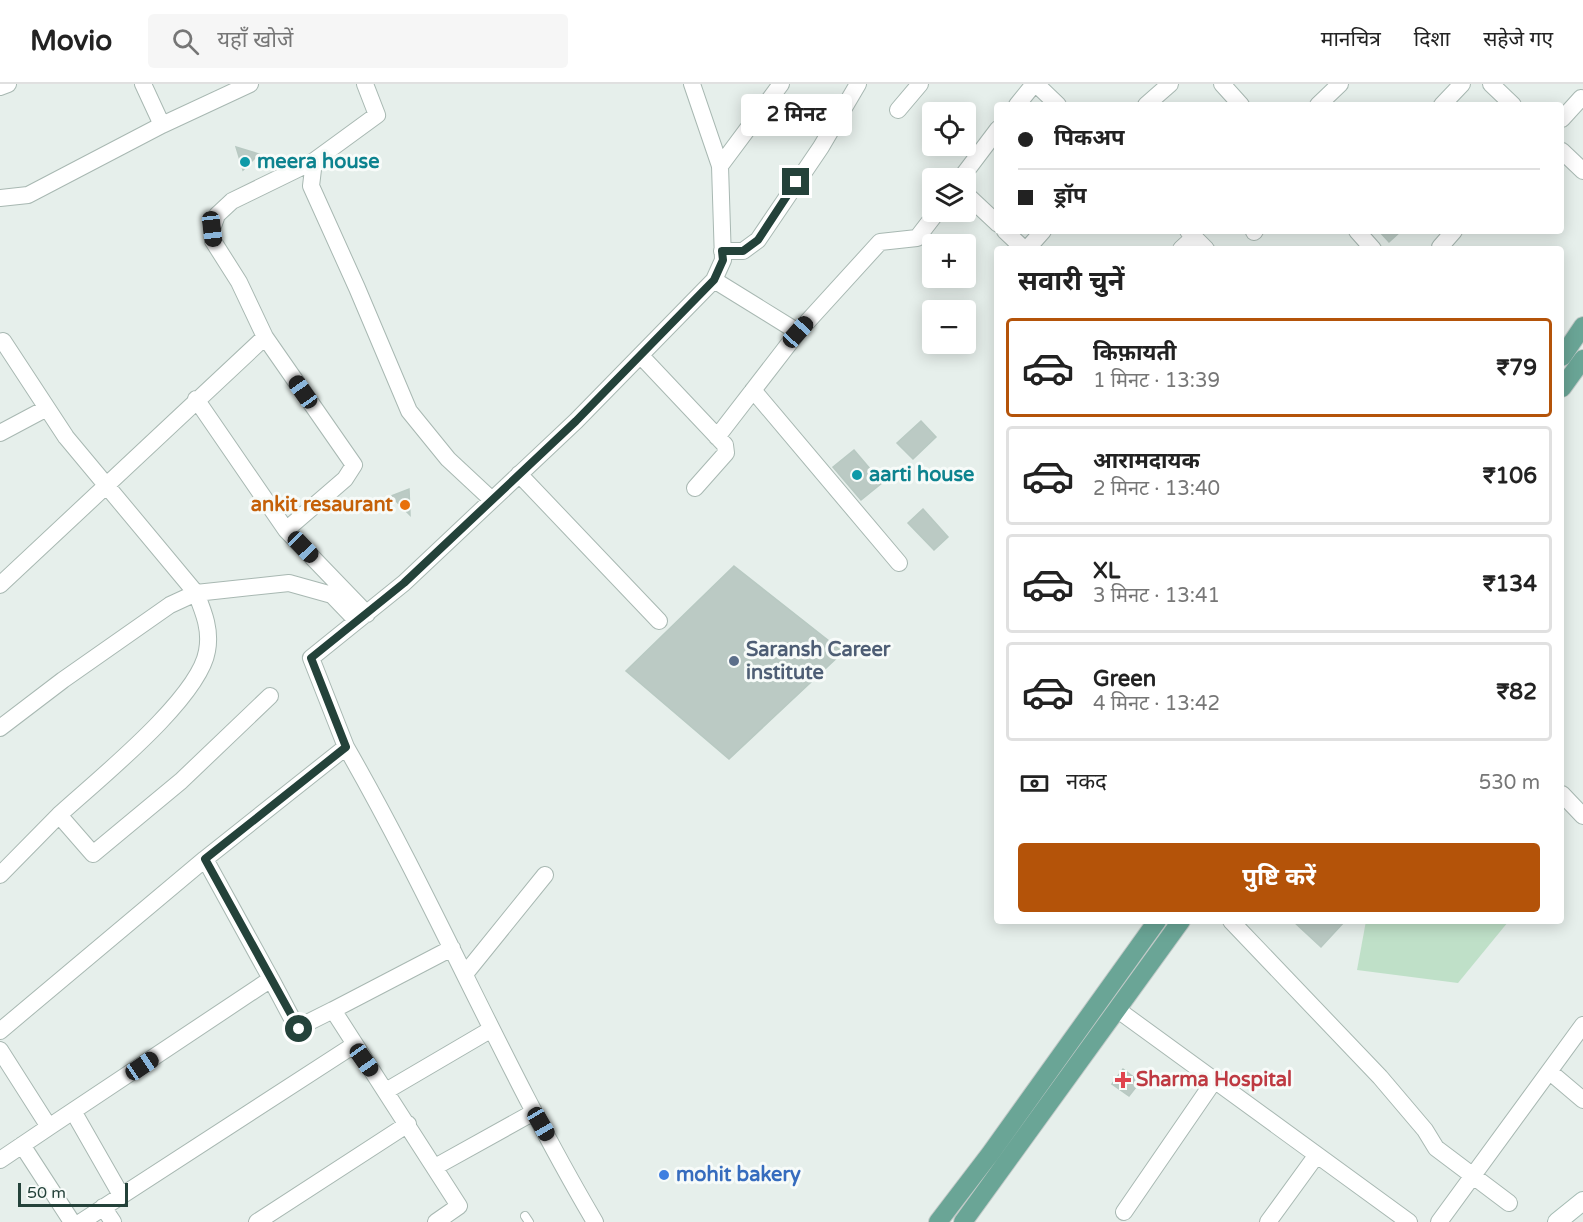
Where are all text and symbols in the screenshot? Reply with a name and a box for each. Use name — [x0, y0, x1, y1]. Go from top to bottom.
search box — [148, 14, 568, 68]
text: Movio — [30, 24, 112, 58]
icon: search — [169, 25, 202, 58]
text: यहाँ खोजें — [217, 27, 293, 53]
text: मानचित्र — [1321, 27, 1381, 52]
text: दिशा — [1414, 27, 1450, 52]
text: सहेजे गए — [1483, 27, 1553, 52]
callout: 2 मिनट — [740, 95, 852, 137]
map controls — [922, 102, 976, 354]
button: locate — [922, 102, 976, 156]
text: 2 मिनट — [767, 103, 826, 127]
text: पिकअप — [1054, 125, 1125, 151]
place label: meera house — [257, 150, 380, 174]
marker: meera house — [238, 155, 252, 169]
route end — [782, 168, 809, 195]
button: layers — [922, 168, 976, 222]
text: ड्रॉप — [1054, 183, 1087, 209]
car — [201, 210, 223, 248]
button: + — [922, 234, 976, 288]
text: सवारी चुनें — [1018, 265, 1124, 298]
button: − — [922, 300, 976, 354]
car — [779, 313, 817, 351]
text: किफ़ायती — [1093, 340, 1177, 366]
icon: car — [1021, 341, 1075, 395]
text: ₹79 — [1496, 355, 1537, 381]
text: 1 मिनट · 13:39 — [1093, 369, 1220, 393]
car — [285, 372, 321, 412]
text: आरामदायक — [1093, 448, 1200, 474]
icon: car — [1021, 449, 1075, 503]
place label: aarti house — [869, 463, 974, 487]
text: ₹106 — [1483, 463, 1537, 489]
marker: aarti house — [850, 468, 864, 482]
text: 2 मिनट · 13:40 — [1093, 477, 1220, 501]
place label: ankit resaurant — [251, 493, 393, 517]
marker: ankit resaurant — [398, 498, 412, 512]
car — [284, 528, 322, 566]
icon: car — [1021, 557, 1075, 611]
text: XL — [1093, 558, 1120, 584]
text: ₹134 — [1483, 571, 1537, 597]
text: 3 मिनट · 13:41 — [1093, 584, 1220, 608]
place label: Saransh Career institute — [746, 638, 891, 685]
marker: Saransh Career institute — [727, 654, 741, 668]
icon: car — [1021, 665, 1075, 719]
text: Green — [1093, 666, 1156, 692]
text: ₹82 — [1496, 679, 1537, 705]
text: 4 मिनट · 13:42 — [1093, 692, 1220, 716]
icon: cash — [1018, 767, 1051, 800]
text: नकद — [1066, 769, 1107, 795]
text: 530 m — [1479, 771, 1540, 795]
button: पुष्टि करें — [1018, 843, 1540, 912]
route start — [285, 1015, 312, 1042]
car — [346, 1040, 382, 1080]
car — [122, 1048, 162, 1084]
place label: Sharma Hospital — [1136, 1068, 1292, 1092]
marker: Sharma Hospital — [1114, 1071, 1132, 1089]
car — [524, 1104, 558, 1144]
place label: mohit bakery — [676, 1163, 801, 1187]
marker: mohit bakery — [657, 1168, 671, 1182]
scale bar — [18, 1180, 128, 1208]
text: 50 m — [27, 1183, 66, 1203]

